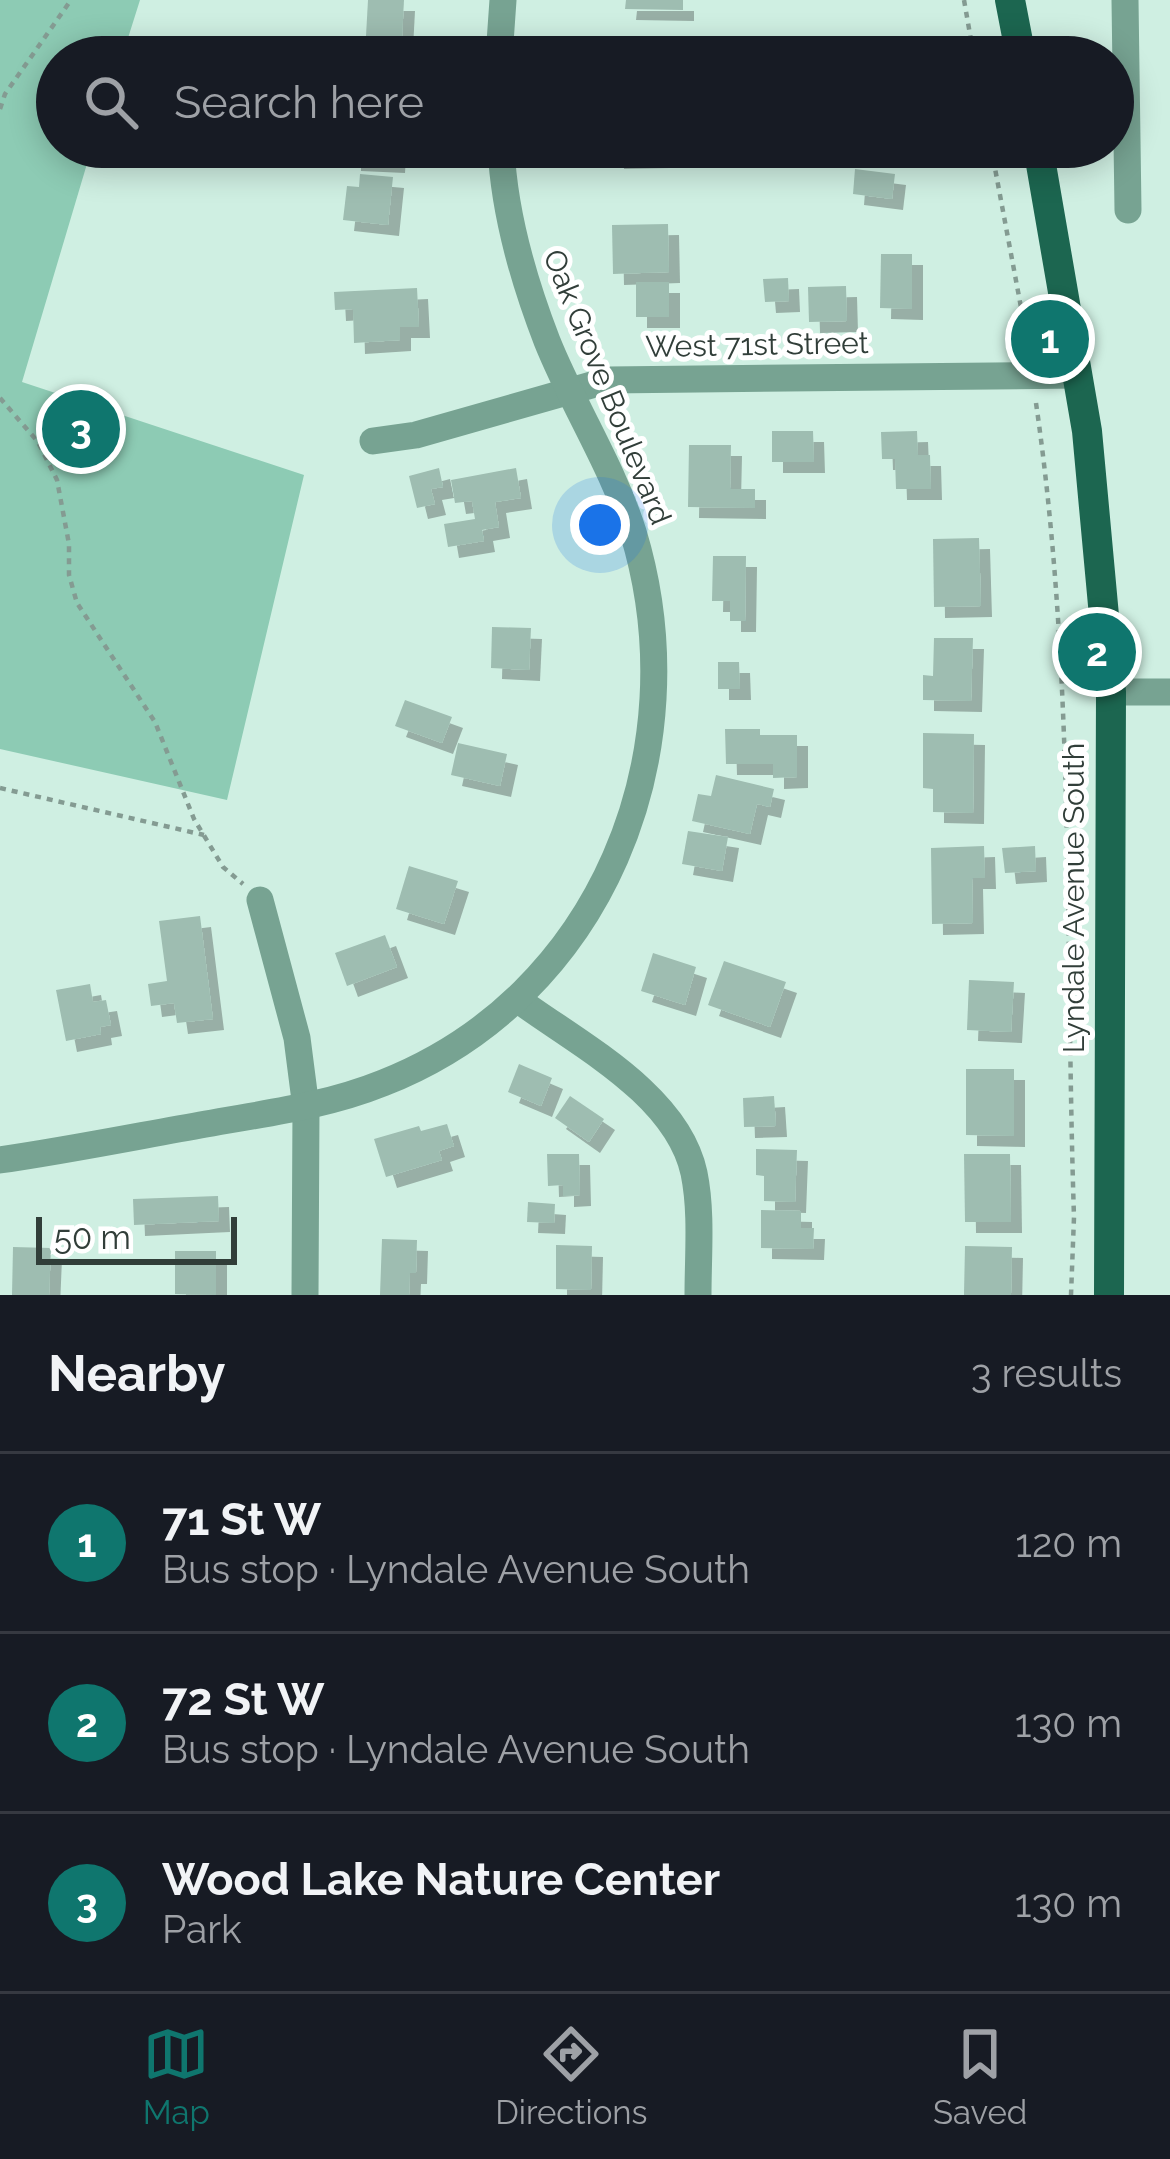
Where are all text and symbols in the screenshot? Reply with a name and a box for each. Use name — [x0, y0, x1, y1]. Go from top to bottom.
search box — [36, 36, 1134, 168]
icon: search — [78, 69, 144, 135]
text: Search here — [174, 76, 424, 129]
street label: Oak Grove Boulevard — [536, 244, 679, 529]
pin: 1 — [1011, 294, 1089, 384]
street label: West 71st Street — [645, 325, 869, 364]
pin: 3 — [42, 384, 120, 474]
your location — [570, 495, 630, 555]
pin: 2 — [1058, 607, 1136, 697]
street label: Lyndale Avenue South — [1056, 743, 1091, 1053]
scale bar — [36, 1211, 237, 1264]
text: 50 m — [54, 1218, 131, 1257]
text: Nearby — [48, 1343, 225, 1403]
text: 3 results — [971, 1350, 1122, 1396]
text: 71 St W — [162, 1493, 321, 1546]
text: 1 — [77, 1520, 97, 1566]
text: 120 m — [1015, 1520, 1122, 1566]
text: Bus stop · Lyndale Avenue South — [162, 1546, 750, 1592]
text: 72 St W — [162, 1673, 324, 1726]
text: 2 — [76, 1700, 98, 1746]
text: 130 m — [1015, 1700, 1122, 1746]
text: Bus stop · Lyndale Avenue South — [162, 1726, 750, 1772]
text: Wood Lake Nature Center — [162, 1853, 720, 1906]
text: 3 — [76, 1880, 98, 1926]
text: 130 m — [1015, 1880, 1122, 1926]
text: Park — [162, 1906, 242, 1952]
tab: Map — [143, 2021, 210, 2132]
tab: Directions — [495, 2021, 648, 2132]
tab: Saved — [933, 2021, 1027, 2132]

